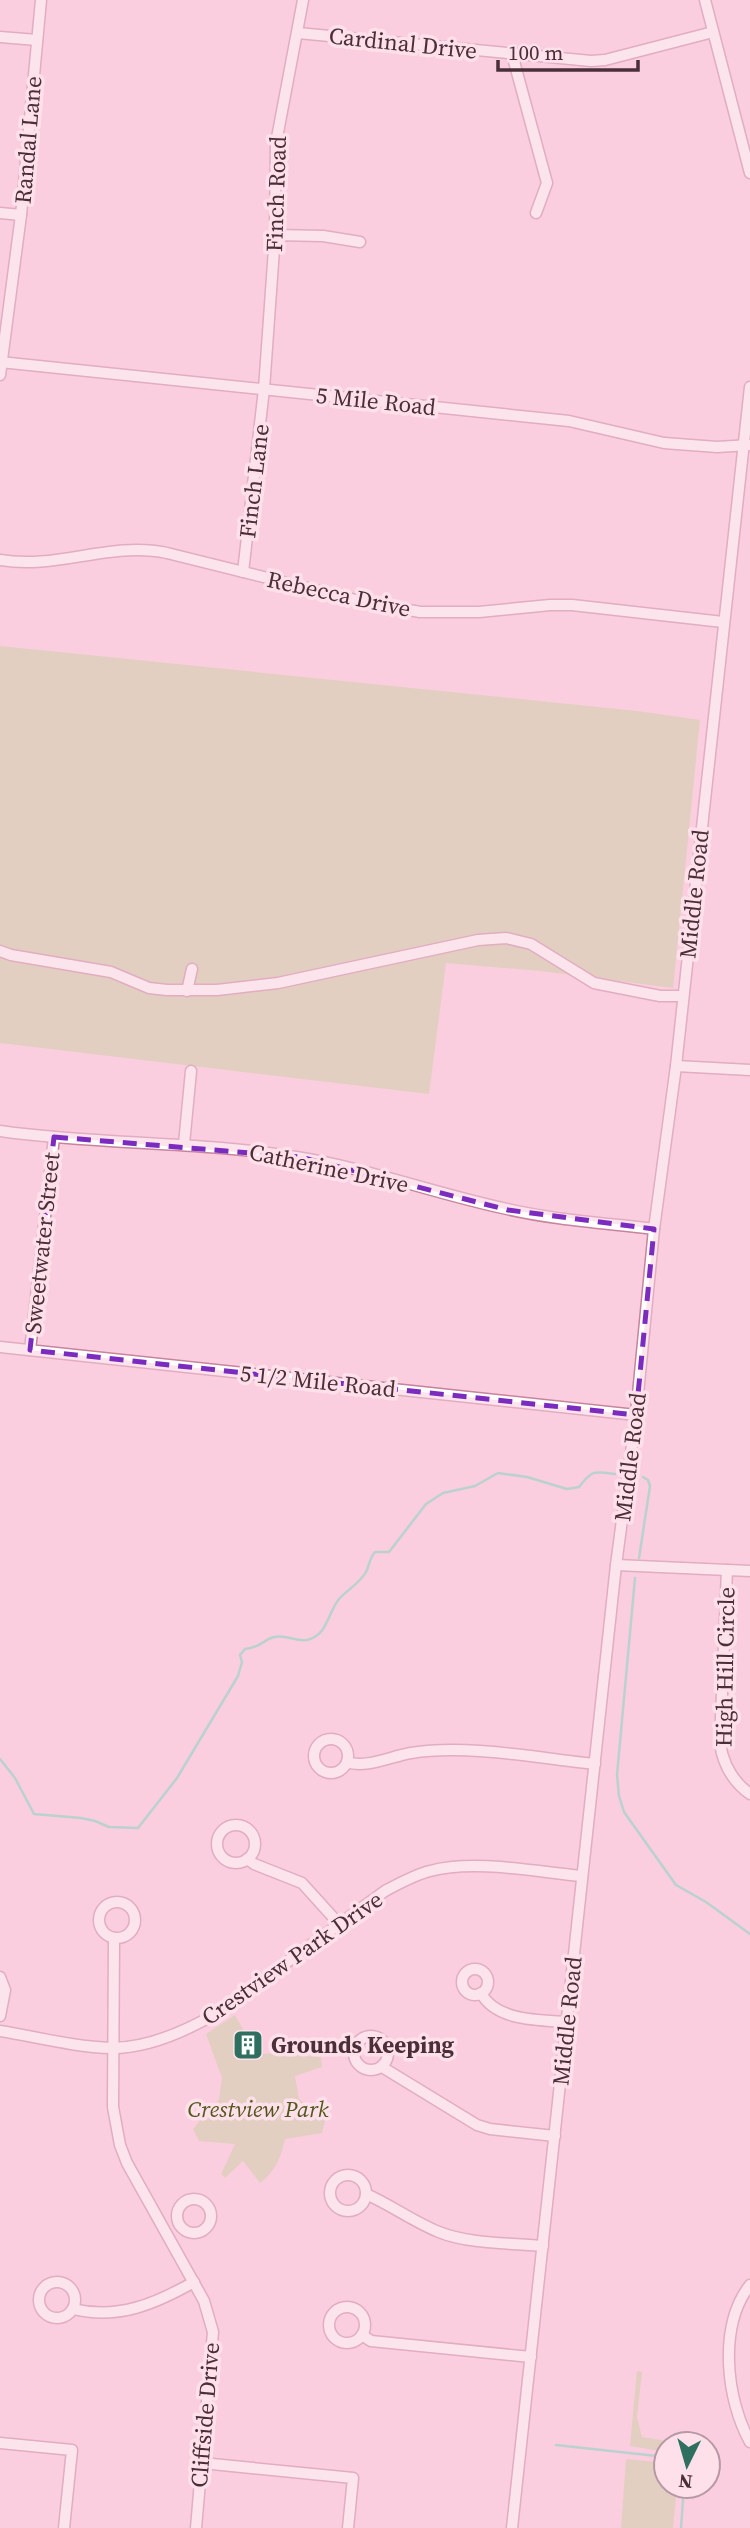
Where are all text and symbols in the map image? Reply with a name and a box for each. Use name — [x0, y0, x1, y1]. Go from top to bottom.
street label: Cardinal Drive — [327, 19, 479, 67]
scale bar — [498, 28, 638, 72]
text: 100 m — [508, 38, 563, 67]
street label: Randal Lane — [6, 75, 50, 205]
street label: Finch Road — [258, 135, 294, 253]
street label: 5 Mile Road — [314, 379, 438, 423]
street label: Finch Lane — [231, 422, 277, 540]
street label: Rebecca Drive — [264, 563, 414, 625]
street label: Middle Road — [671, 828, 717, 960]
street label: Catherine Drive — [246, 1135, 412, 1201]
street label: Sweetwater Street — [17, 1150, 67, 1335]
street label: 5 1/2 Mile Road — [239, 1357, 397, 1405]
street label: Middle Road — [606, 1391, 654, 1523]
street label: High Hill Circle — [708, 1587, 742, 1747]
street label: Crestview Park Drive — [195, 1883, 389, 2033]
street label: Middle Road — [544, 1955, 590, 2087]
building icon: Grounds Keeping — [231, 2028, 265, 2062]
place label: Grounds Keeping — [271, 2029, 455, 2061]
park label: Crestview Park — [187, 2093, 329, 2125]
street label: Cliffside Drive — [183, 2341, 227, 2489]
north arrow — [652, 2430, 722, 2500]
text: N — [677, 2468, 694, 2495]

